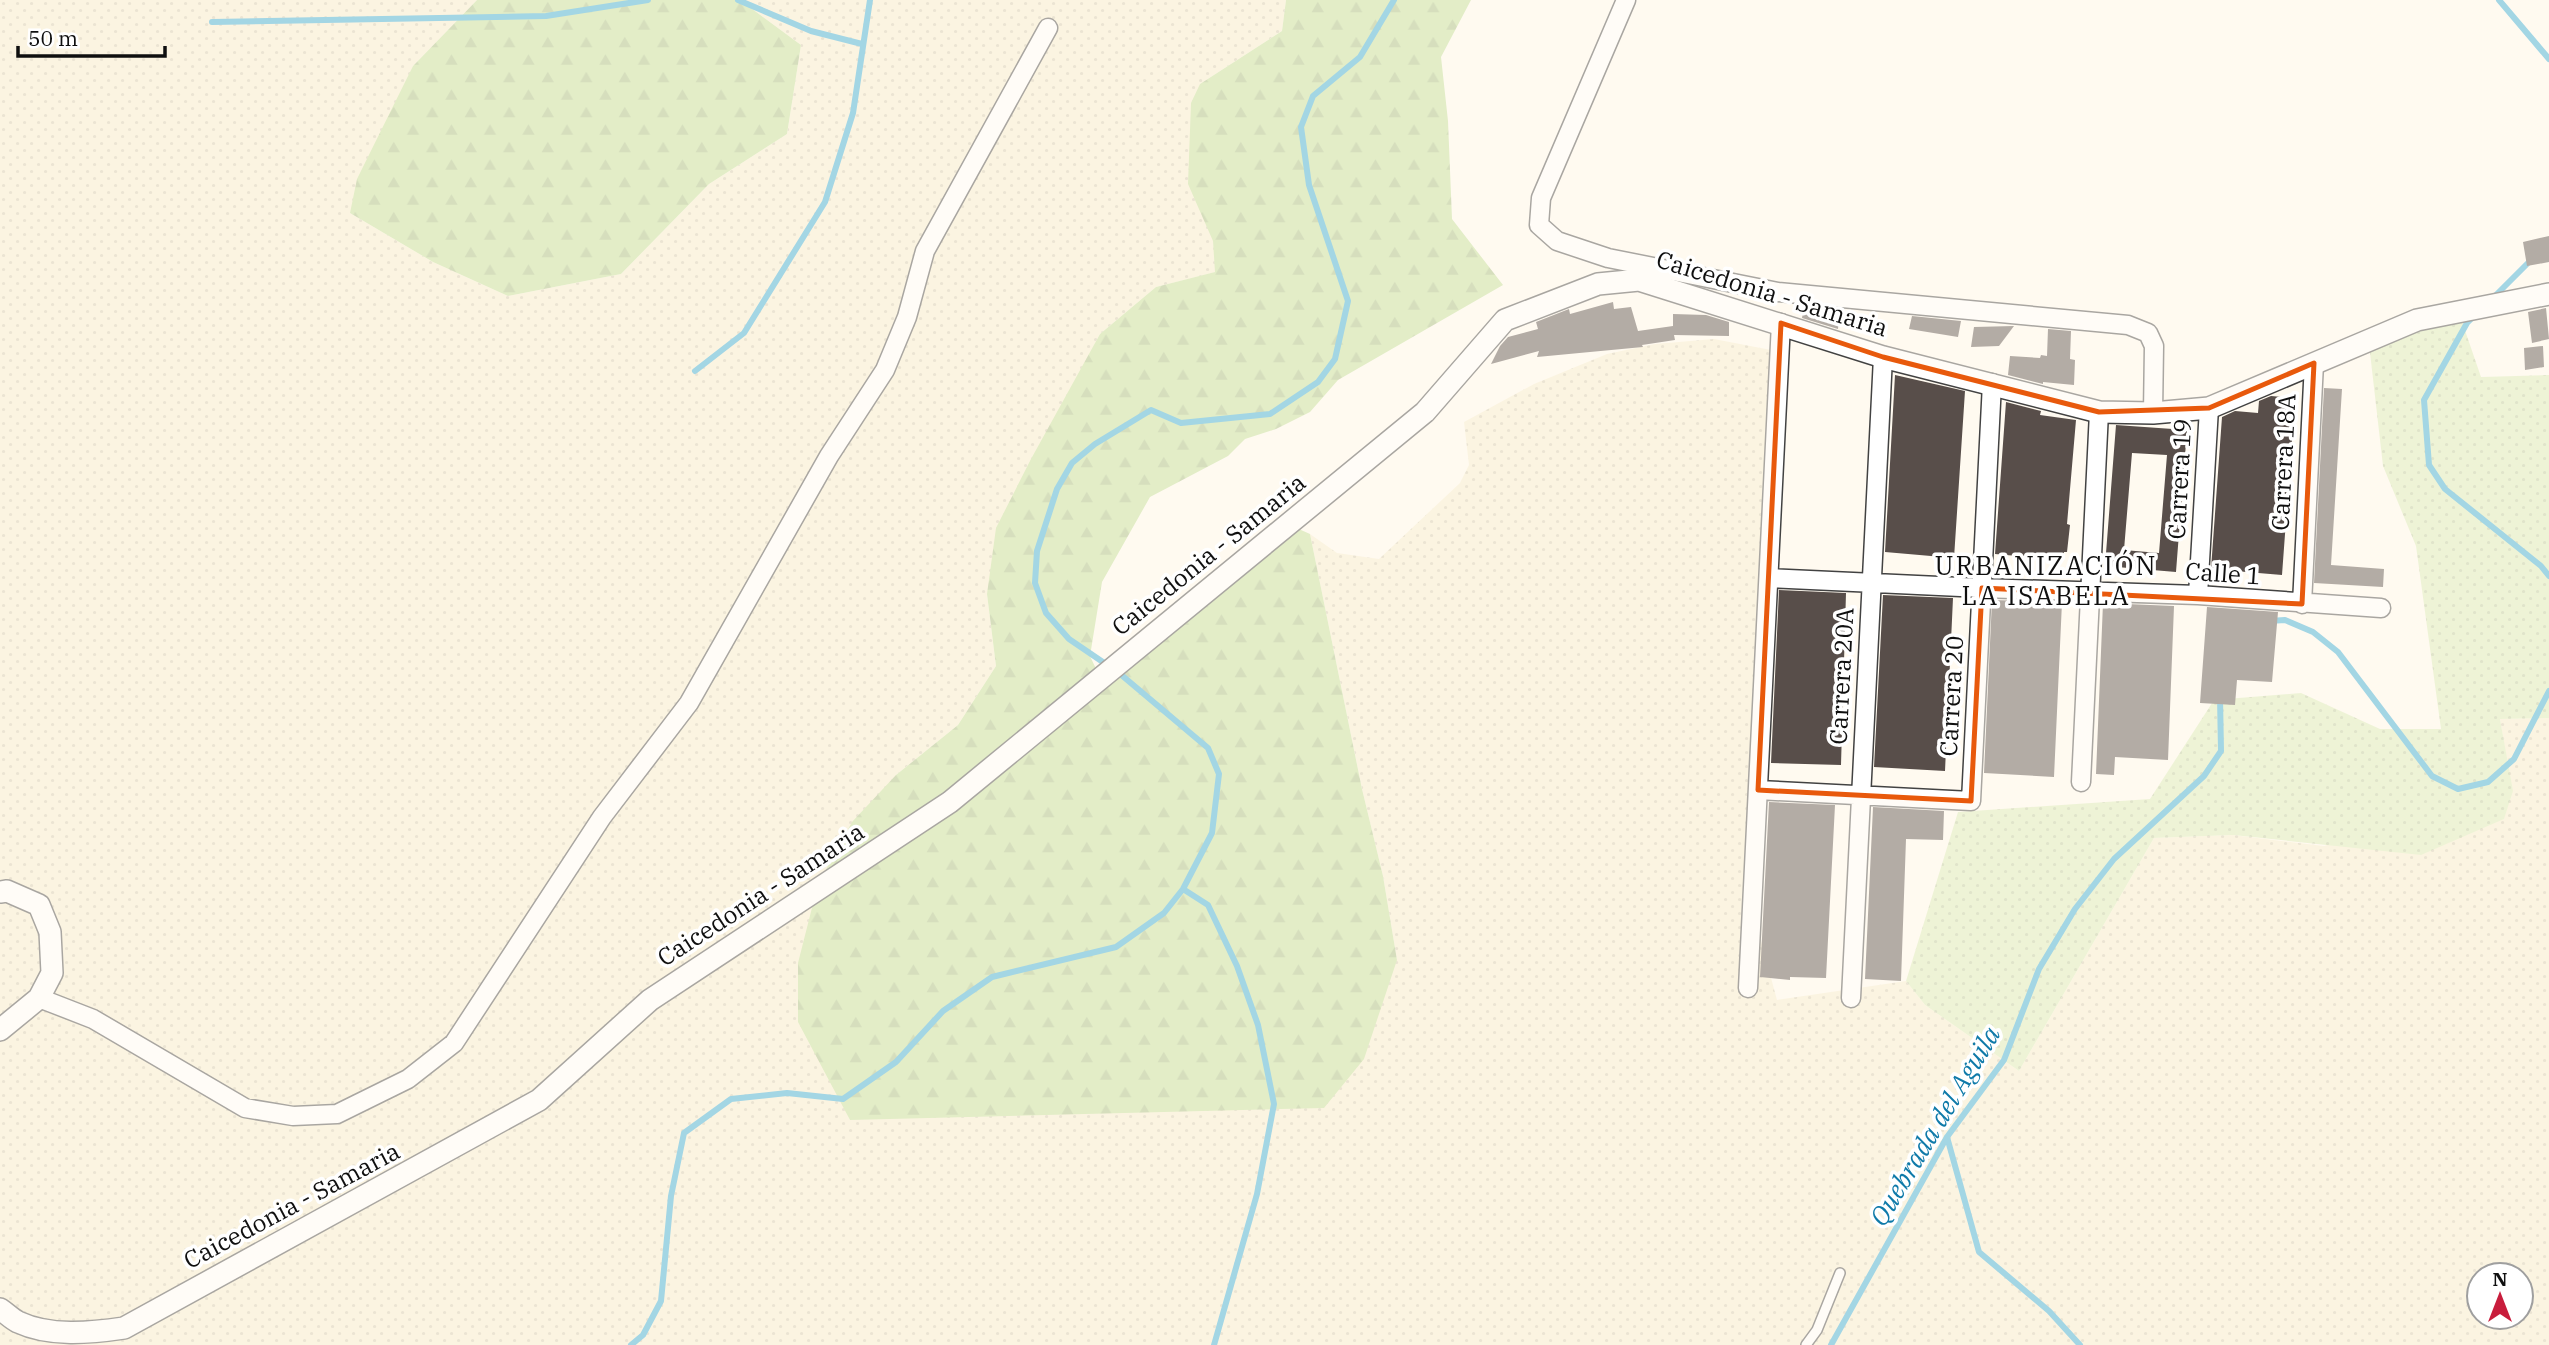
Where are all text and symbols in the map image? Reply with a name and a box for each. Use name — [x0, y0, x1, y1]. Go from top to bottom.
scale bar — [18, 14, 164, 58]
text: 50 m — [28, 24, 78, 52]
street label: Caicedonia - Samaria — [1653, 243, 1892, 343]
street label: Carrera 18A — [2263, 392, 2303, 531]
street label: Carrera 19 — [2160, 418, 2198, 540]
street label: Caicedonia - Samaria — [1105, 466, 1312, 642]
district label: URBANIZACIÓN LA ISABELA — [1934, 548, 2158, 612]
street label: Calle 1 — [2184, 554, 2262, 592]
street label: Carrera 20A — [1821, 606, 1861, 745]
street label: Carrera 20 — [1932, 635, 1970, 757]
street label: Caicedonia - Samaria — [651, 815, 870, 973]
water label: Quebrada del Aguila — [1861, 1019, 2007, 1232]
street label: Caicedonia - Samaria — [178, 1135, 405, 1276]
north arrow — [2465, 1261, 2535, 1331]
text: N — [2492, 1267, 2508, 1291]

